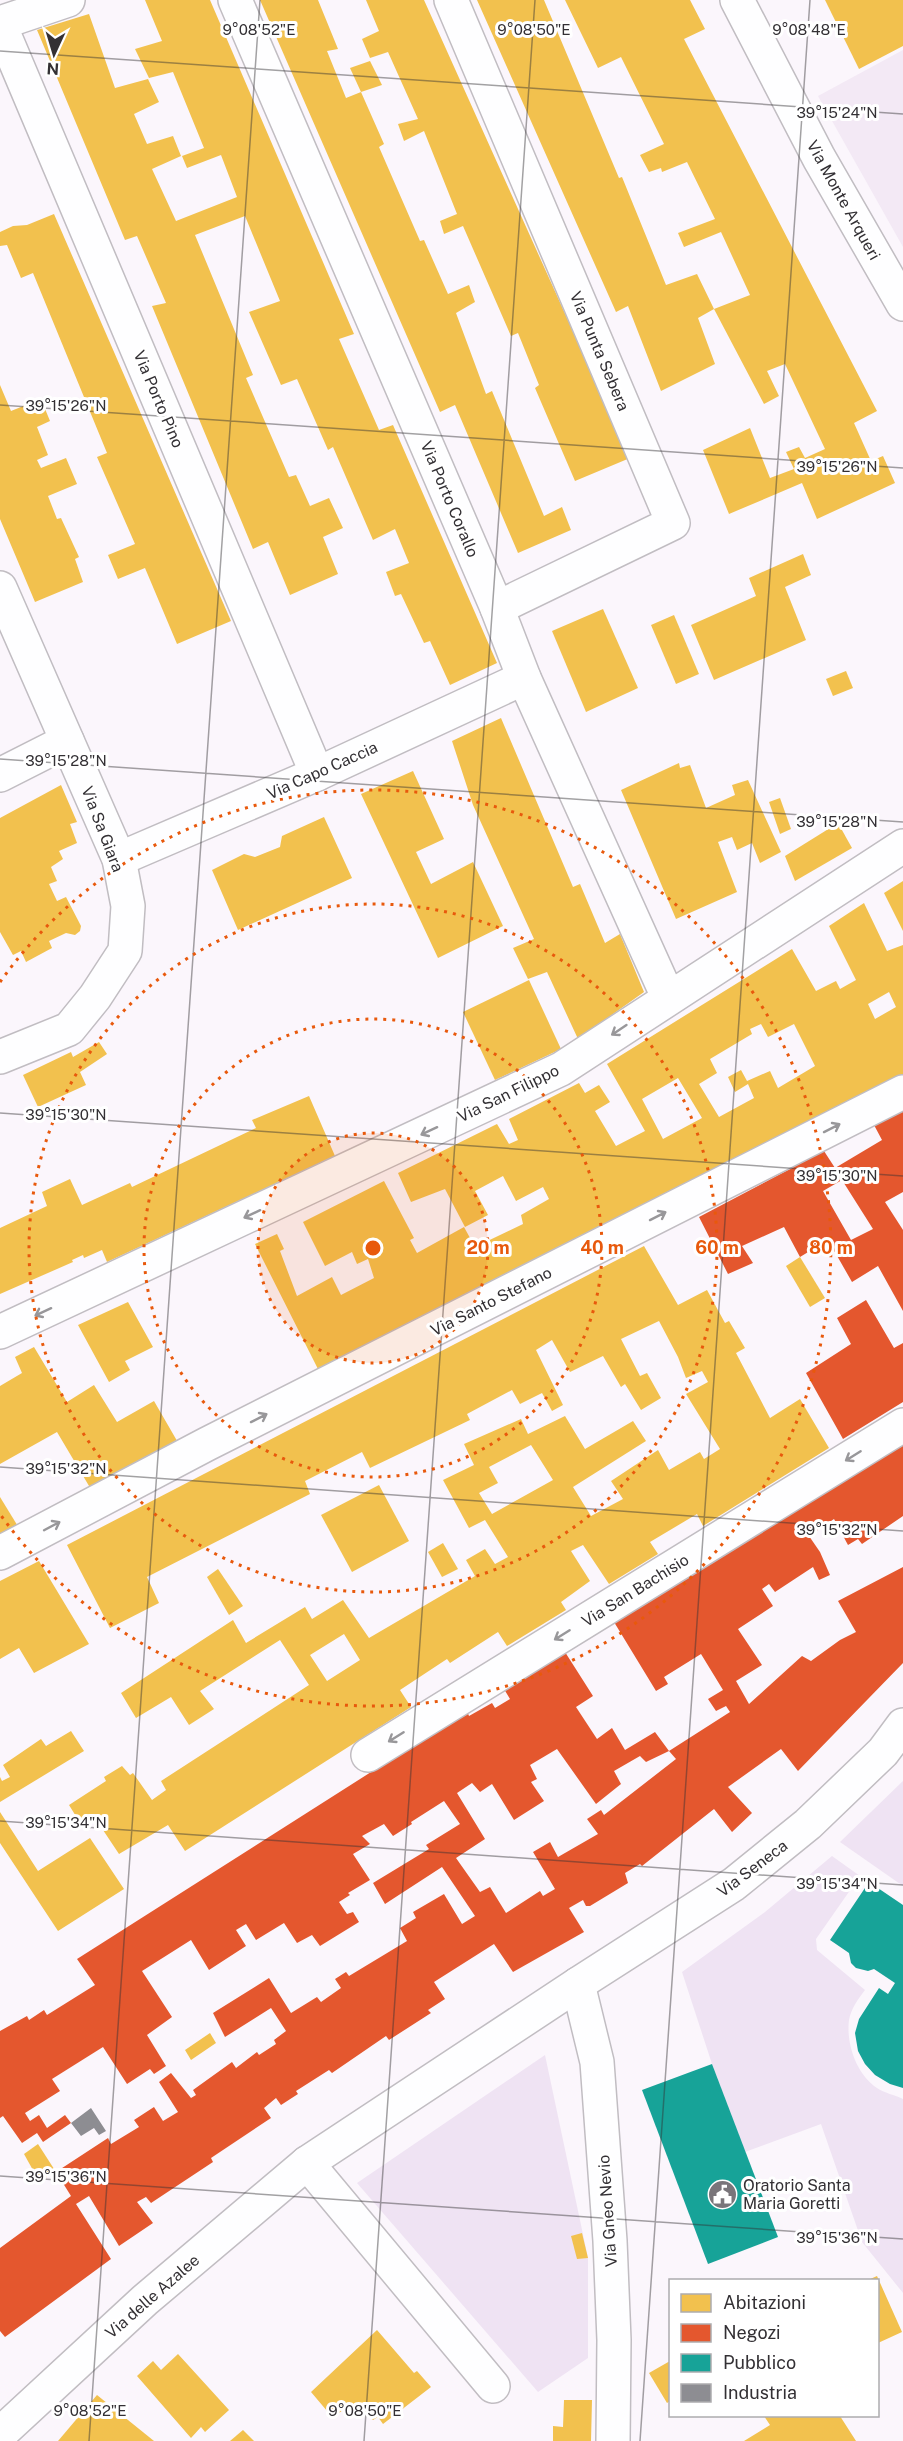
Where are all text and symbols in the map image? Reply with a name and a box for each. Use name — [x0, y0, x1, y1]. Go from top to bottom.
text: 9°08'52"E — [222, 21, 296, 38]
text: 9°08'50"E — [497, 21, 571, 38]
text: 9°08'48"E — [772, 21, 846, 38]
north arrow — [24, 24, 84, 84]
text: N — [46, 59, 60, 78]
text: 39°15'24"N — [796, 104, 878, 121]
street label: Via Monte Arqueri — [803, 137, 884, 263]
street label: Via Punta Sebera — [566, 289, 633, 414]
street label: Via Porto Pino — [129, 348, 188, 451]
text: 39°15'26"N — [25, 397, 107, 414]
street label: Via Porto Corallo — [416, 438, 483, 560]
text: 39°15'26"N — [796, 458, 878, 475]
street label: Via Capo Caccia — [264, 738, 381, 803]
text: 39°15'28"N — [25, 752, 107, 769]
street label: Via Sa Giara — [77, 784, 128, 875]
text: 39°15'28"N — [796, 813, 878, 830]
one-way arrow — [611, 1024, 628, 1036]
street label: Via San Filippo — [454, 1061, 562, 1126]
text: 39°15'30"N — [25, 1106, 107, 1123]
one-way arrow — [823, 1122, 841, 1134]
one-way arrow — [420, 1125, 438, 1137]
text: 39°15'30"N — [796, 1167, 878, 1184]
one-way arrow — [244, 1208, 262, 1220]
one-way arrow — [648, 1210, 666, 1222]
text: 20 m — [466, 1237, 510, 1258]
text: 40 m — [580, 1237, 624, 1258]
text: 60 m — [695, 1237, 739, 1258]
text: 80 m — [809, 1237, 853, 1258]
centre of rings — [363, 1238, 383, 1258]
street label: Via Santo Stefano — [427, 1263, 555, 1340]
one-way arrow — [35, 1306, 53, 1318]
one-way arrow — [250, 1412, 267, 1424]
one-way arrow — [845, 1450, 862, 1462]
text: 39°15'32"N — [25, 1460, 107, 1477]
one-way arrow — [42, 1520, 60, 1531]
text: 39°15'32"N — [796, 1521, 878, 1538]
street label: Via San Bachisio — [578, 1550, 692, 1631]
one-way arrow — [554, 1630, 571, 1642]
one-way arrow — [388, 1732, 405, 1744]
text: 39°15'34"N — [25, 1814, 107, 1831]
street label: Via Seneca — [713, 1836, 791, 1901]
text: 39°15'34"N — [796, 1875, 878, 1892]
street label: Via Gneo Nevio — [594, 2154, 621, 2268]
text: 39°15'36"N — [25, 2168, 107, 2185]
place label: Oratorio Santa Maria Goretti — [743, 2176, 851, 2213]
public building icon: Oratorio Santa Maria Goretti — [706, 2178, 738, 2210]
text: 39°15'36"N — [796, 2229, 878, 2246]
street label: Via delle Azalee — [101, 2250, 203, 2342]
legend — [669, 2279, 879, 2417]
text: Abitazioni — [723, 2292, 806, 2313]
text: Negozi — [723, 2322, 781, 2343]
text: Pubblico — [723, 2352, 796, 2373]
text: Industria — [723, 2382, 797, 2403]
text: 9°08'52"E — [53, 2402, 127, 2419]
text: 9°08'50"E — [328, 2402, 402, 2419]

